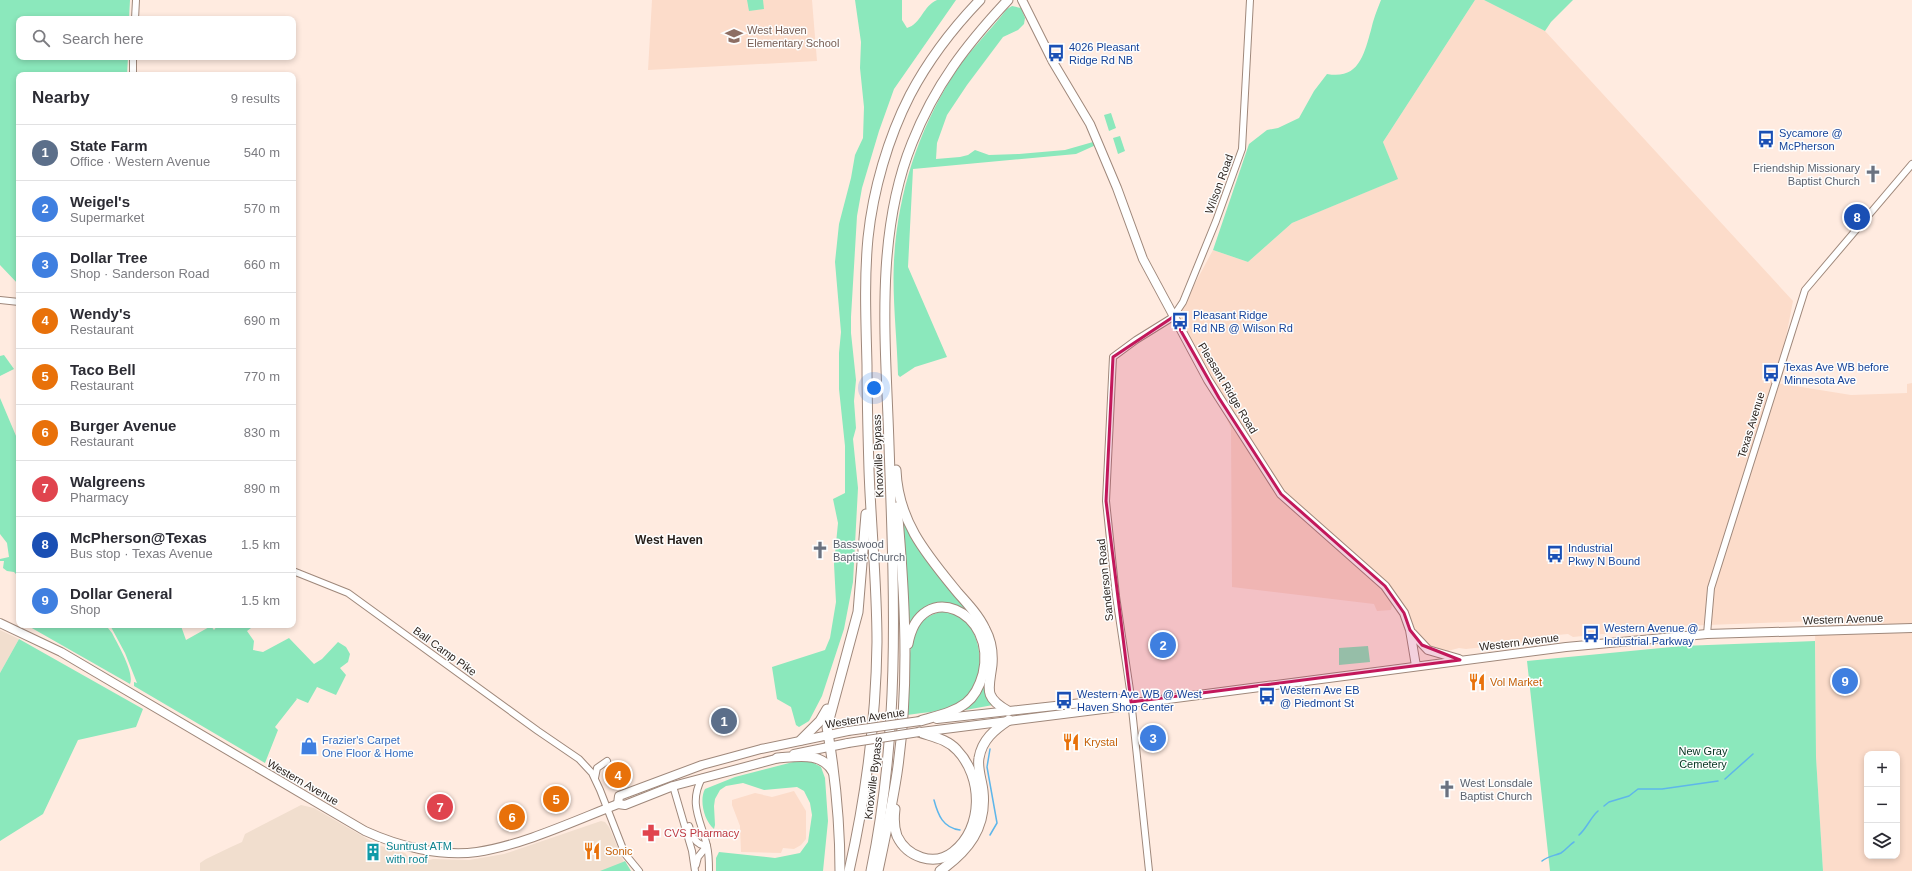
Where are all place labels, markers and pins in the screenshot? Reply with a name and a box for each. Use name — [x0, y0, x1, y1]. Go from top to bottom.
place label: West Haven Elementary School — [747, 24, 839, 49]
school or university icon: West Haven Elementary School — [724, 26, 744, 46]
place label: 4026 Pleasant Ridge Rd NB — [1069, 41, 1139, 66]
bus stop icon: 4026 Pleasant Ridge Rd NB — [1046, 43, 1066, 63]
place label: Sycamore @ McPherson — [1779, 127, 1843, 152]
bus stop icon: Sycamore @ McPherson — [1756, 129, 1776, 149]
place label: Friendship Missionary Baptist Church — [1753, 162, 1860, 187]
church icon: Friendship Missionary Baptist Church — [1863, 164, 1883, 184]
pin: 8 — [1844, 202, 1870, 232]
place label: Pleasant Ridge Rd NB @ Wilson Rd — [1193, 309, 1293, 334]
bus stop icon: Pleasant Ridge Rd NB @ Wilson Rd — [1170, 311, 1190, 331]
place label: Texas Ave WB before Minnesota Ave — [1784, 361, 1889, 386]
bus stop icon: Texas Ave WB before Minnesota Ave — [1761, 363, 1781, 383]
place label: Basswood Baptist Church — [833, 538, 905, 563]
church icon: Basswood Baptist Church — [810, 540, 830, 560]
place label: Industrial Pkwy N Bound — [1568, 542, 1640, 567]
bus stop icon: Industrial Pkwy N Bound — [1545, 544, 1565, 564]
place label: Western Avenue @ Industrial Parkway — [1604, 622, 1699, 647]
bus stop icon: Western Avenue @ Industrial Parkway — [1581, 624, 1601, 644]
pin: 2 — [1150, 630, 1176, 660]
pin: 9 — [1832, 666, 1858, 696]
restaurant icon: Vol Market — [1467, 672, 1487, 692]
place label: Vol Market — [1490, 676, 1542, 688]
place label: Western Ave EB @ Piedmont St — [1280, 684, 1360, 709]
bus stop icon: Western Ave EB @ Piedmont St — [1257, 686, 1277, 706]
place label: Western Ave WB @ West Haven Shop Center — [1077, 688, 1202, 713]
bus stop icon: Western Ave WB @ West Haven Shop Center — [1054, 690, 1074, 710]
pin: 1 — [711, 706, 737, 736]
pin: 3 — [1140, 723, 1166, 753]
restaurant icon: Krystal — [1061, 732, 1081, 752]
place label: Frazier's Carpet One Floor & Home — [322, 734, 414, 759]
shop icon: Frazier's Carpet One Floor & Home — [299, 736, 319, 756]
place label: Krystal — [1084, 736, 1118, 748]
pin: 4 — [605, 760, 631, 790]
place label: West Lonsdale Baptist Church — [1460, 777, 1533, 802]
church icon: West Lonsdale Baptist Church — [1437, 779, 1457, 799]
pin: 5 — [543, 784, 569, 814]
pin: 7 — [427, 792, 453, 822]
pin: 6 — [499, 802, 525, 832]
pharmacy icon: CVS Pharmacy — [641, 823, 661, 843]
place label: CVS Pharmacy — [664, 827, 740, 839]
place label: Suntrust ATM with roof — [385, 840, 452, 865]
restaurant icon: Sonic — [582, 841, 602, 861]
building icon: Suntrust ATM with roof — [363, 842, 383, 862]
place label: Sonic — [605, 845, 633, 857]

